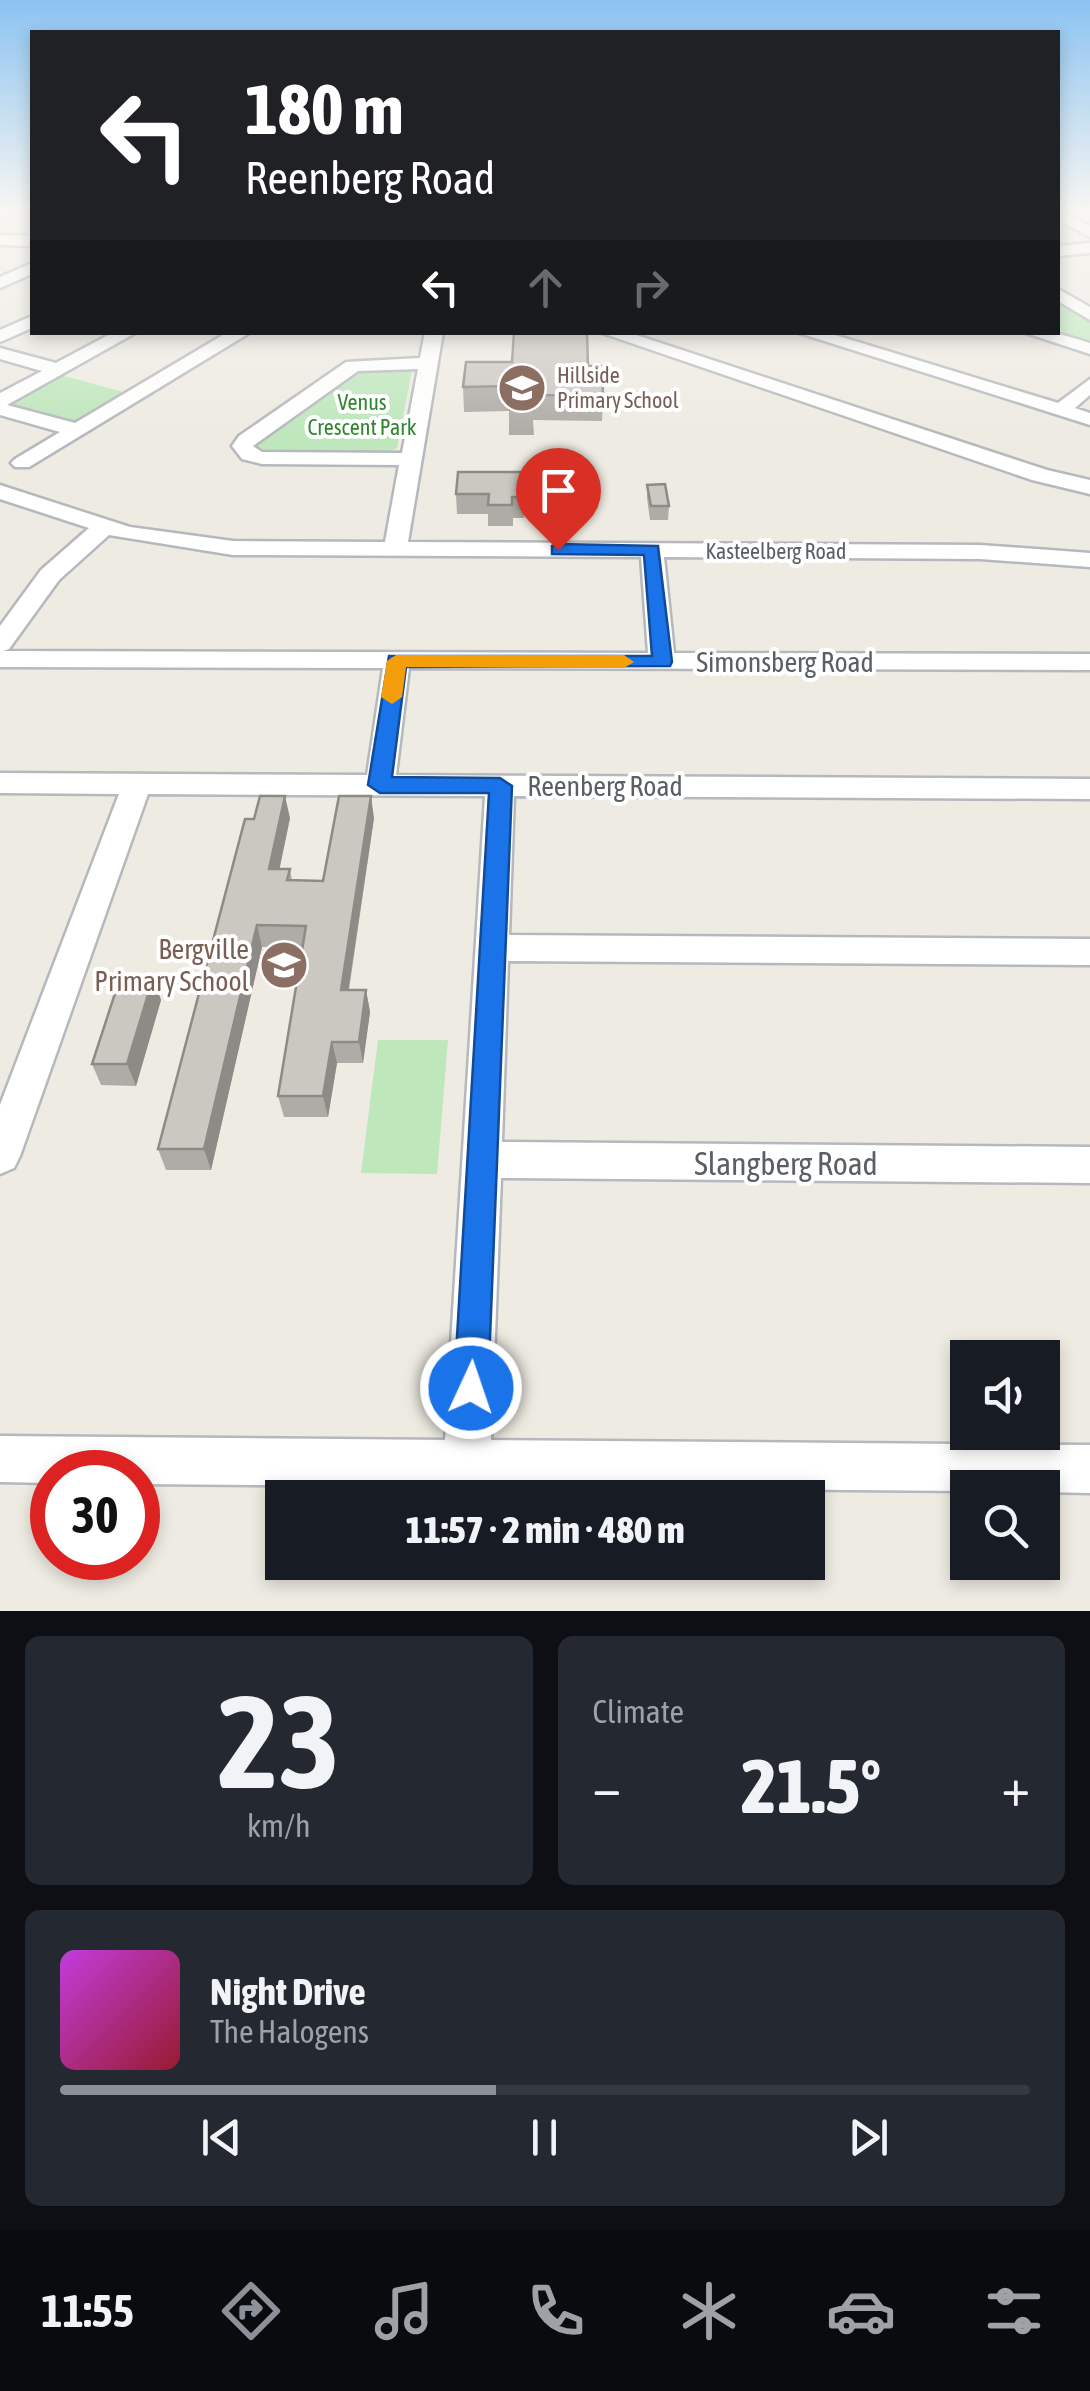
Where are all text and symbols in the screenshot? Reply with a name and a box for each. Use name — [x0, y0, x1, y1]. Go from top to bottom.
text: 180 m — [245, 69, 404, 149]
icon: left — [80, 70, 210, 200]
text: Reenberg Road — [245, 152, 495, 204]
icon: left — [413, 260, 468, 315]
icon: ahead — [518, 260, 573, 315]
icon: right — [623, 260, 678, 315]
school or university icon: Hillside Primary School — [496, 362, 548, 414]
place label: Hillside Primary School — [557, 362, 679, 413]
park label: Venus Crescent Park — [307, 389, 417, 440]
pin — [516, 448, 601, 551]
icon: arrive — [531, 463, 586, 518]
street label: Kasteelberg Road — [706, 538, 846, 564]
street label: Simonsberg Road — [696, 646, 874, 678]
street label: Reenberg Road — [527, 770, 683, 802]
place label: Bergville Primary School — [94, 933, 250, 997]
school or university icon: Bergville Primary School — [258, 939, 310, 991]
street label: Slangberg Road — [694, 1145, 878, 1182]
position arrow — [419, 1336, 523, 1440]
map controls — [950, 1340, 1060, 1580]
button: sound — [950, 1340, 1060, 1450]
speed limit sign: 30 — [30, 1450, 160, 1580]
button: search — [950, 1470, 1060, 1580]
text: 11:57 · 2 min · 480 m — [405, 1508, 685, 1551]
text: 23 — [218, 1667, 340, 1816]
text: Climate — [593, 1693, 684, 1730]
text: 21.5° — [741, 1743, 881, 1829]
text: − — [593, 1755, 621, 1818]
text: + — [1001, 1755, 1030, 1818]
text: km/h — [247, 1807, 310, 1844]
text: Night Drive — [210, 1970, 366, 2013]
text: The Halogens — [210, 2013, 369, 2050]
icon: previous — [194, 2110, 249, 2165]
icon: pause — [517, 2110, 572, 2165]
icon: next — [841, 2110, 896, 2165]
icon: directions — [216, 2276, 286, 2346]
icon: music — [369, 2276, 439, 2346]
icon: phone — [521, 2276, 591, 2346]
icon: climate — [674, 2276, 744, 2346]
icon: car — [826, 2276, 896, 2346]
icon: filters — [979, 2276, 1049, 2346]
text: 11:55 — [41, 2285, 134, 2337]

